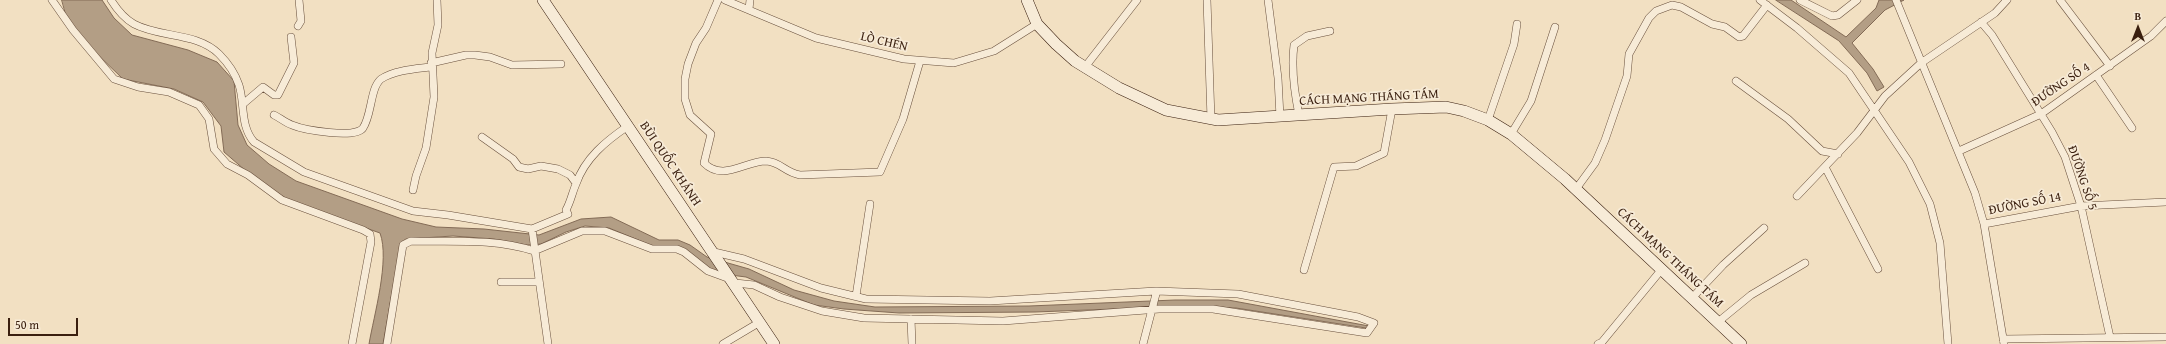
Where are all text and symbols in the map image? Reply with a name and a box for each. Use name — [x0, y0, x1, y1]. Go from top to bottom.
north arrow — [2118, 8, 2158, 48]
text: B — [2135, 8, 2141, 24]
street label: LÒ CHÉN — [859, 29, 909, 55]
street label: ĐƯỜNG SỐ 4 — [2029, 60, 2093, 110]
street label: CÁCH MẠNG THÁNG TÁM — [1299, 87, 1439, 109]
street label: BÙI QUỐC KHÁNH — [636, 119, 704, 209]
street label: ĐƯỜNG SỐ 5 — [2064, 144, 2100, 212]
street label: ĐƯỜNG SỐ 14 — [1987, 189, 2063, 219]
street label: CÁCH MẠNG THÁNG TÁM — [1614, 205, 1726, 311]
scale bar — [10, 310, 80, 336]
text: 50 m — [15, 316, 39, 333]

